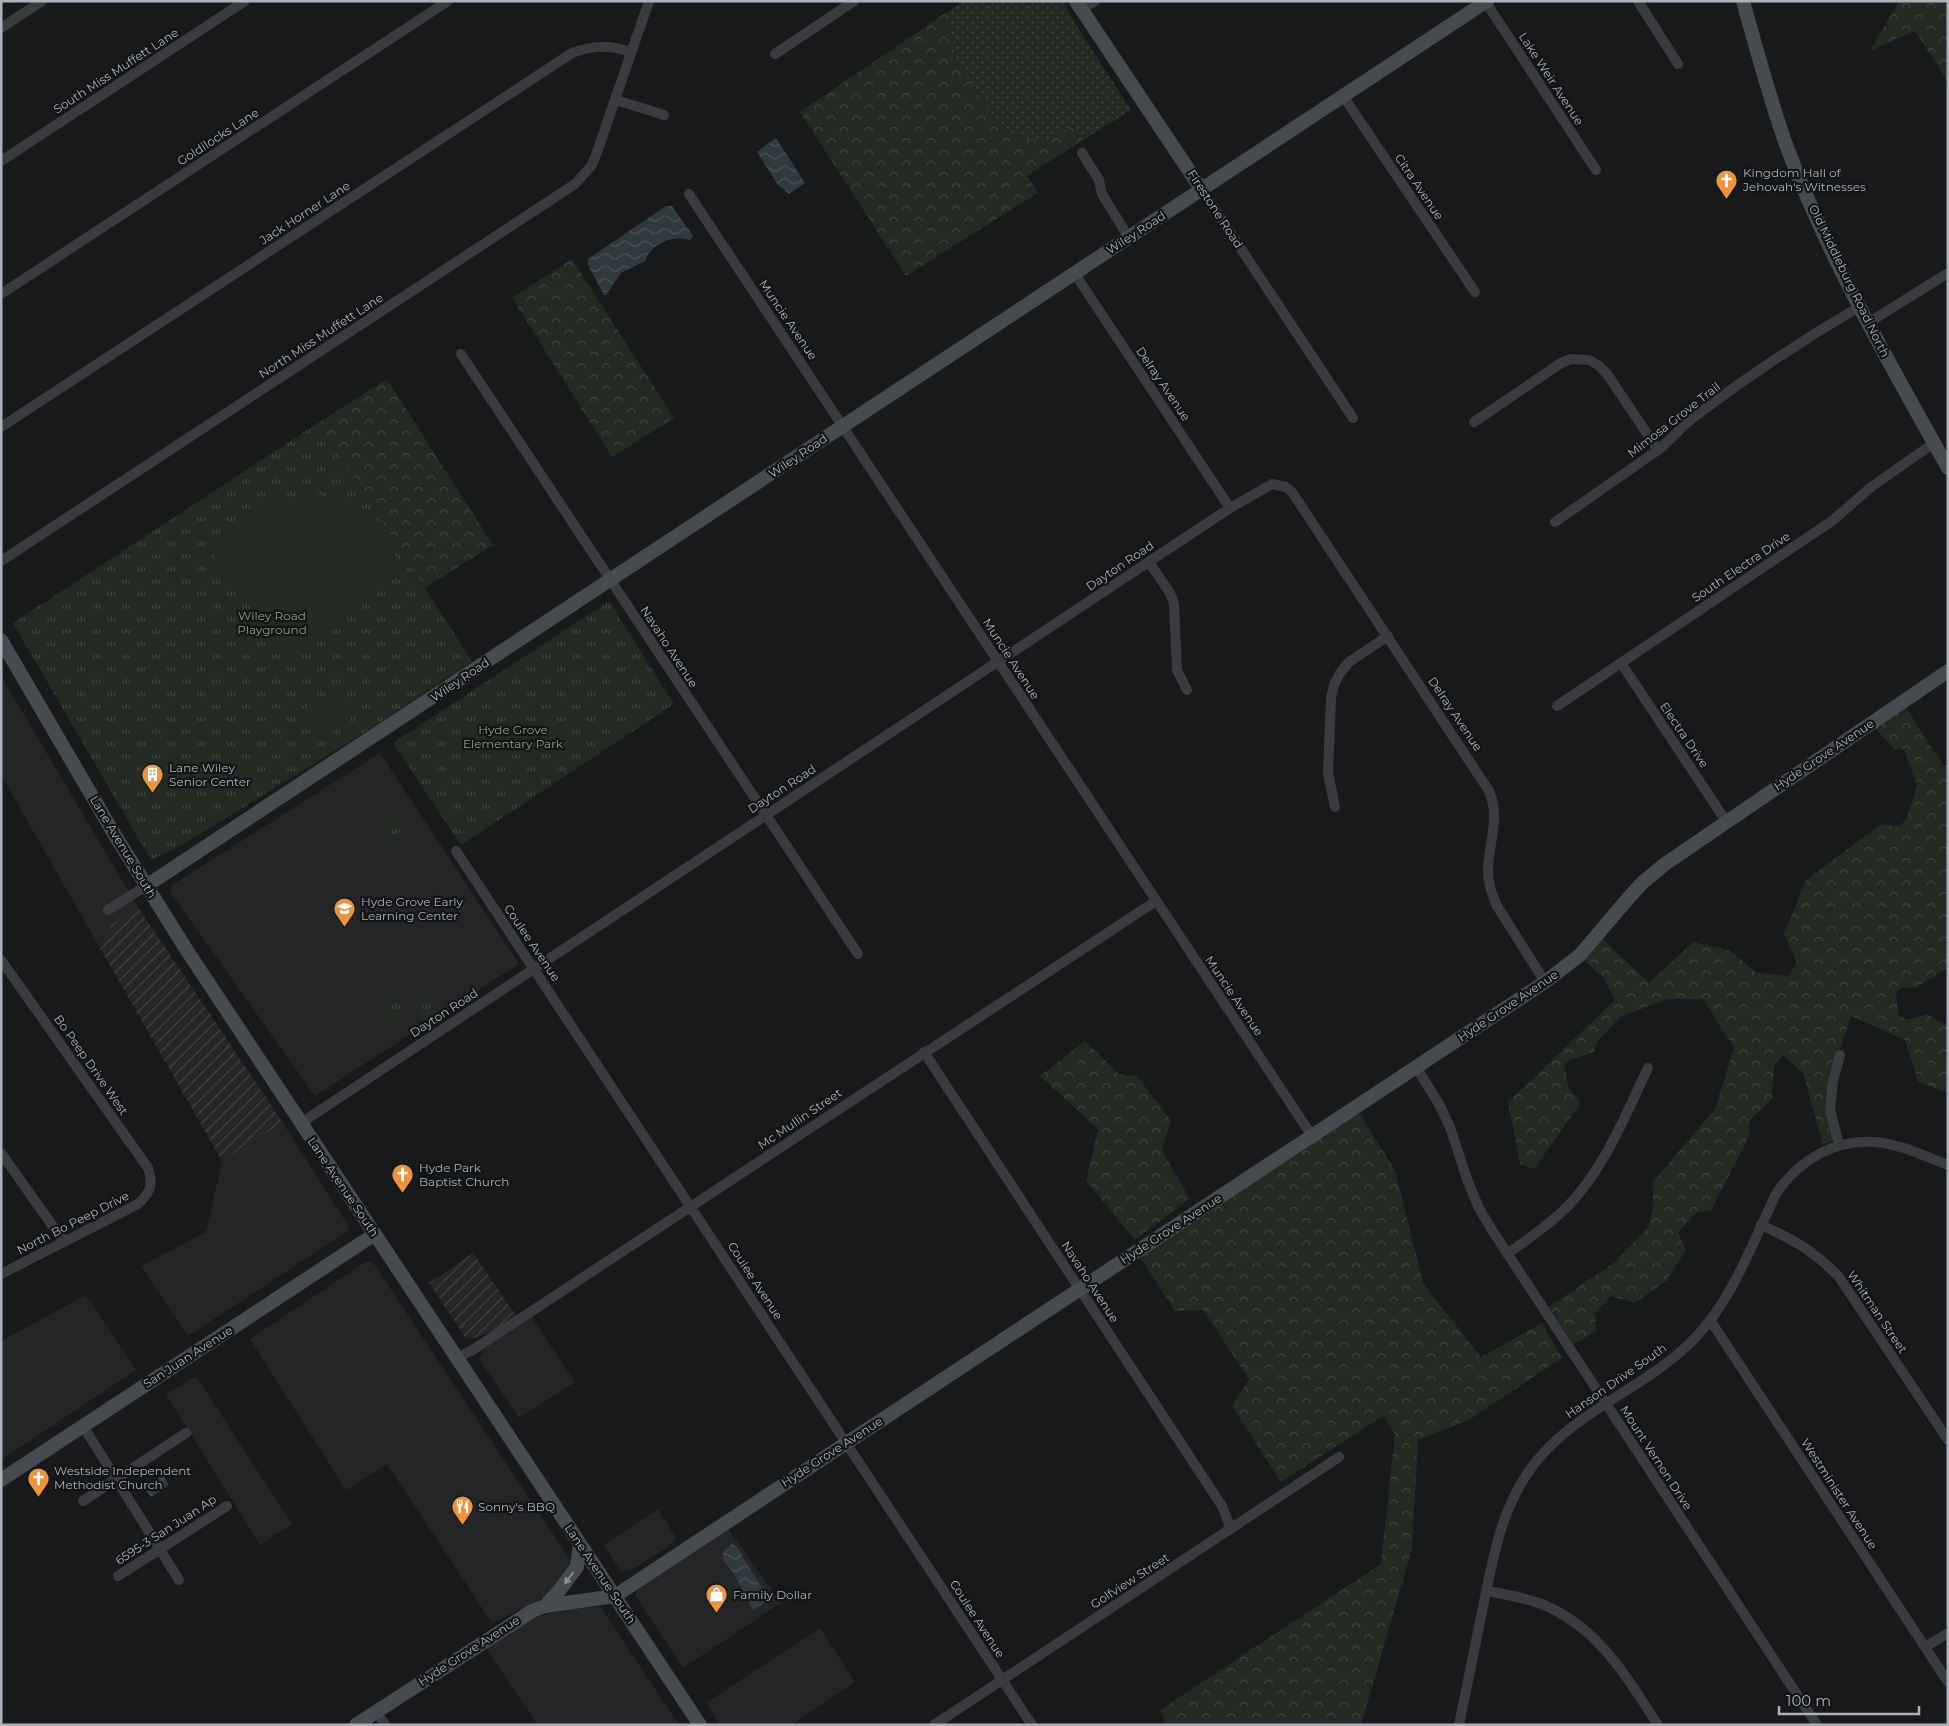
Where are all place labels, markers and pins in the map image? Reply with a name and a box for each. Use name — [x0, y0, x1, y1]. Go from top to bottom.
place label: Kingdom Hall of Jehovah's Witnesses — [1742, 165, 1866, 194]
church icon: Kingdom Hall of Jehovah's Witnesses — [1715, 168, 1739, 199]
place label: Lane Wiley Senior Center — [169, 760, 251, 789]
building icon: Lane Wiley Senior Center — [141, 763, 165, 794]
place label: Hyde Grove Early Learning Center — [361, 894, 464, 923]
school or university icon: Hyde Grove Early Learning Center — [333, 897, 357, 928]
place label: Hyde Park Baptist Church — [419, 1160, 509, 1189]
church icon: Hyde Park Baptist Church — [391, 1163, 415, 1194]
place label: Westside Independent Methodist Church — [54, 1463, 191, 1492]
church icon: Westside Independent Methodist Church — [26, 1466, 50, 1497]
restaurant icon: Sonny's BBQ — [450, 1495, 474, 1526]
place label: Sonny's BBQ — [478, 1499, 555, 1514]
shop icon: Family Dollar — [705, 1583, 729, 1614]
place label: Family Dollar — [733, 1587, 812, 1602]

